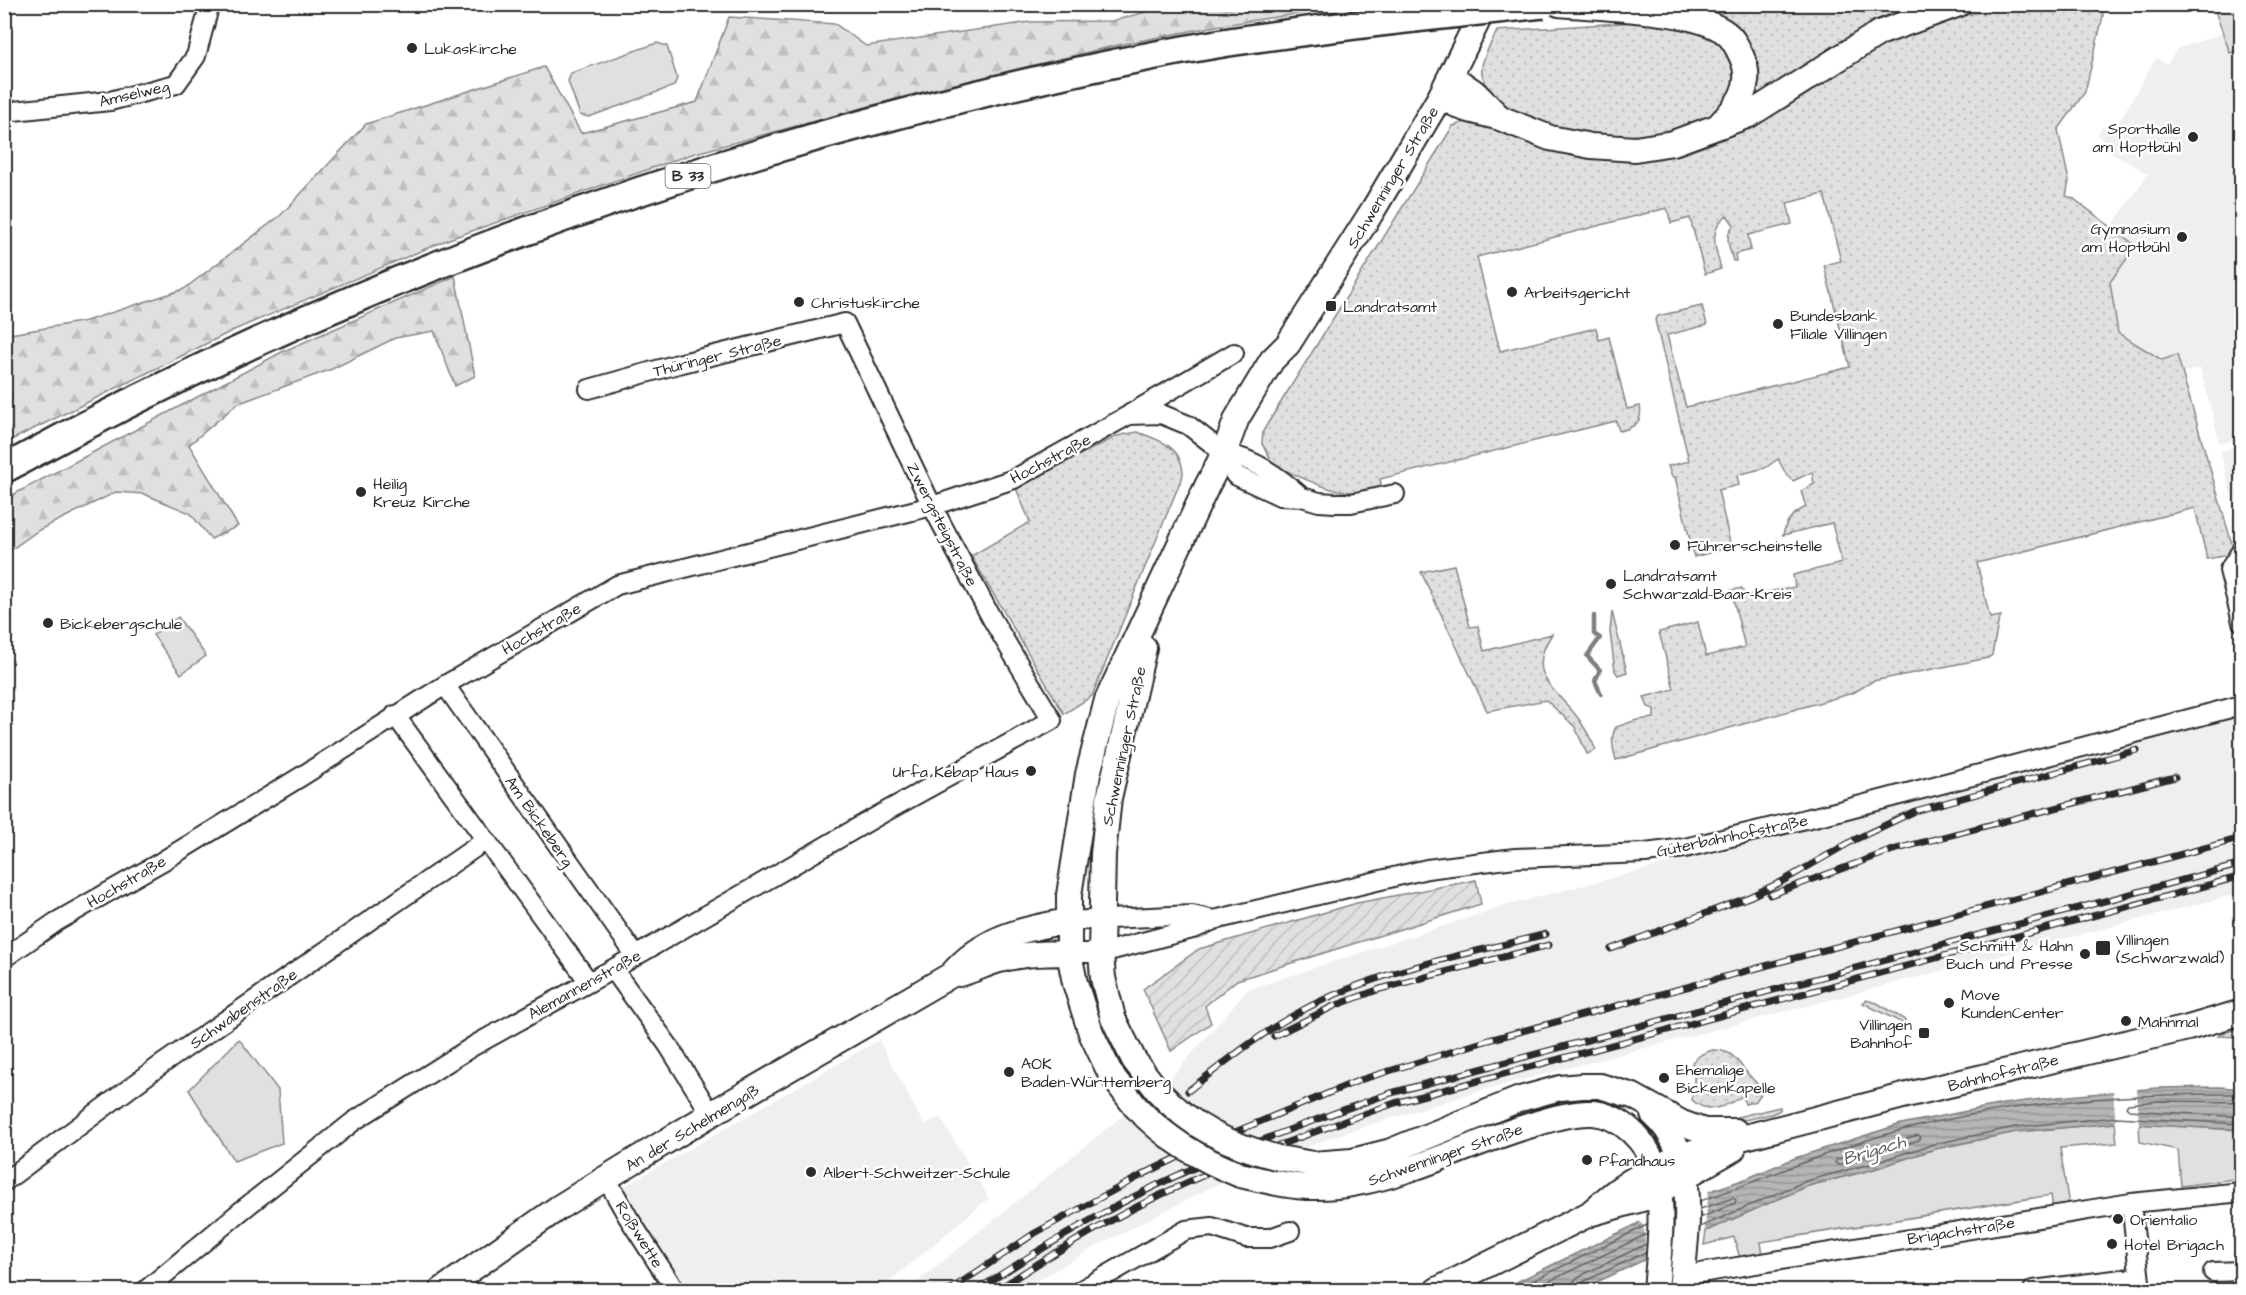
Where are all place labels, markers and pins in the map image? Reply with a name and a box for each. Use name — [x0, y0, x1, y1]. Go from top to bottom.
place label: Lukaskirche — [424, 38, 517, 60]
marker: Lukaskirche — [405, 41, 419, 55]
place label: Sporthalle am Hoptbühl — [2092, 118, 2181, 158]
marker: Sporthalle am Hoptbühl — [2186, 130, 2200, 144]
place label: Gymnasium am Hoptbühl — [2081, 218, 2171, 258]
marker: Gymnasium am Hoptbühl — [2175, 230, 2189, 244]
place label: Arbeitsgericht — [1524, 282, 1631, 305]
marker: Arbeitsgericht — [1505, 285, 1519, 299]
place label: Christuskirche — [811, 292, 920, 314]
marker: Christuskirche — [792, 295, 806, 309]
place label: Landratsamt — [1343, 296, 1437, 318]
marker: Landratsamt — [1324, 299, 1338, 313]
place label: Bundesbank Filiale Villingen — [1790, 305, 1887, 346]
marker: Bundesbank Filiale Villingen — [1771, 317, 1785, 331]
place label: Heilig Kreuz Kirche — [373, 473, 471, 513]
marker: Heilig Kreuz Kirche — [354, 485, 368, 499]
place label: Führerscheinstelle — [1687, 535, 1823, 557]
marker: Führerscheinstelle — [1668, 538, 1682, 552]
place label: Landratsamt Schwarzald-Baar-Kreis — [1623, 565, 1792, 605]
marker: Landratsamt Schwarzald-Baar-Kreis — [1604, 577, 1618, 591]
place label: Bickebergschule — [60, 613, 183, 636]
marker: Bickebergschule — [41, 616, 55, 630]
place label: Urfa Kebap Haus — [892, 761, 1019, 783]
marker: Urfa Kebap Haus — [1024, 764, 1038, 778]
place label: Villingen (Schwarzwald) — [2116, 929, 2225, 969]
place label: Schmitt & Hahn Buch und Presse — [1946, 935, 2073, 975]
marker: Villingen (Schwarzwald) — [2094, 939, 2112, 957]
marker: Schmitt & Hahn Buch und Presse — [2078, 947, 2092, 961]
place label: Move KundenCenter — [1961, 984, 2064, 1024]
marker: Move KundenCenter — [1942, 996, 1956, 1010]
place label: Mahnmal — [2138, 1011, 2198, 1033]
place label: Villingen Bahnhof — [1850, 1014, 1913, 1054]
marker: Mahnmal — [2119, 1014, 2133, 1028]
marker: Villingen Bahnhof — [1917, 1026, 1931, 1040]
place label: AOK Baden-Württemberg — [1021, 1053, 1171, 1094]
place label: Ehemalige Bickenkapelle — [1676, 1059, 1776, 1099]
marker: AOK Baden-Württemberg — [1002, 1065, 1016, 1079]
marker: Ehemalige Bickenkapelle — [1657, 1071, 1671, 1085]
place label: Pfandhaus — [1599, 1150, 1675, 1172]
marker: Pfandhaus — [1580, 1153, 1594, 1167]
place label: Albert-Schweitzer-Schule — [823, 1162, 1011, 1184]
marker: Albert-Schweitzer-Schule — [804, 1165, 818, 1179]
place label: Orientalio — [2130, 1209, 2197, 1231]
marker: Orientalio — [2111, 1212, 2125, 1226]
place label: Hotel Brigach — [2124, 1234, 2224, 1257]
marker: Hotel Brigach — [2105, 1237, 2119, 1251]

